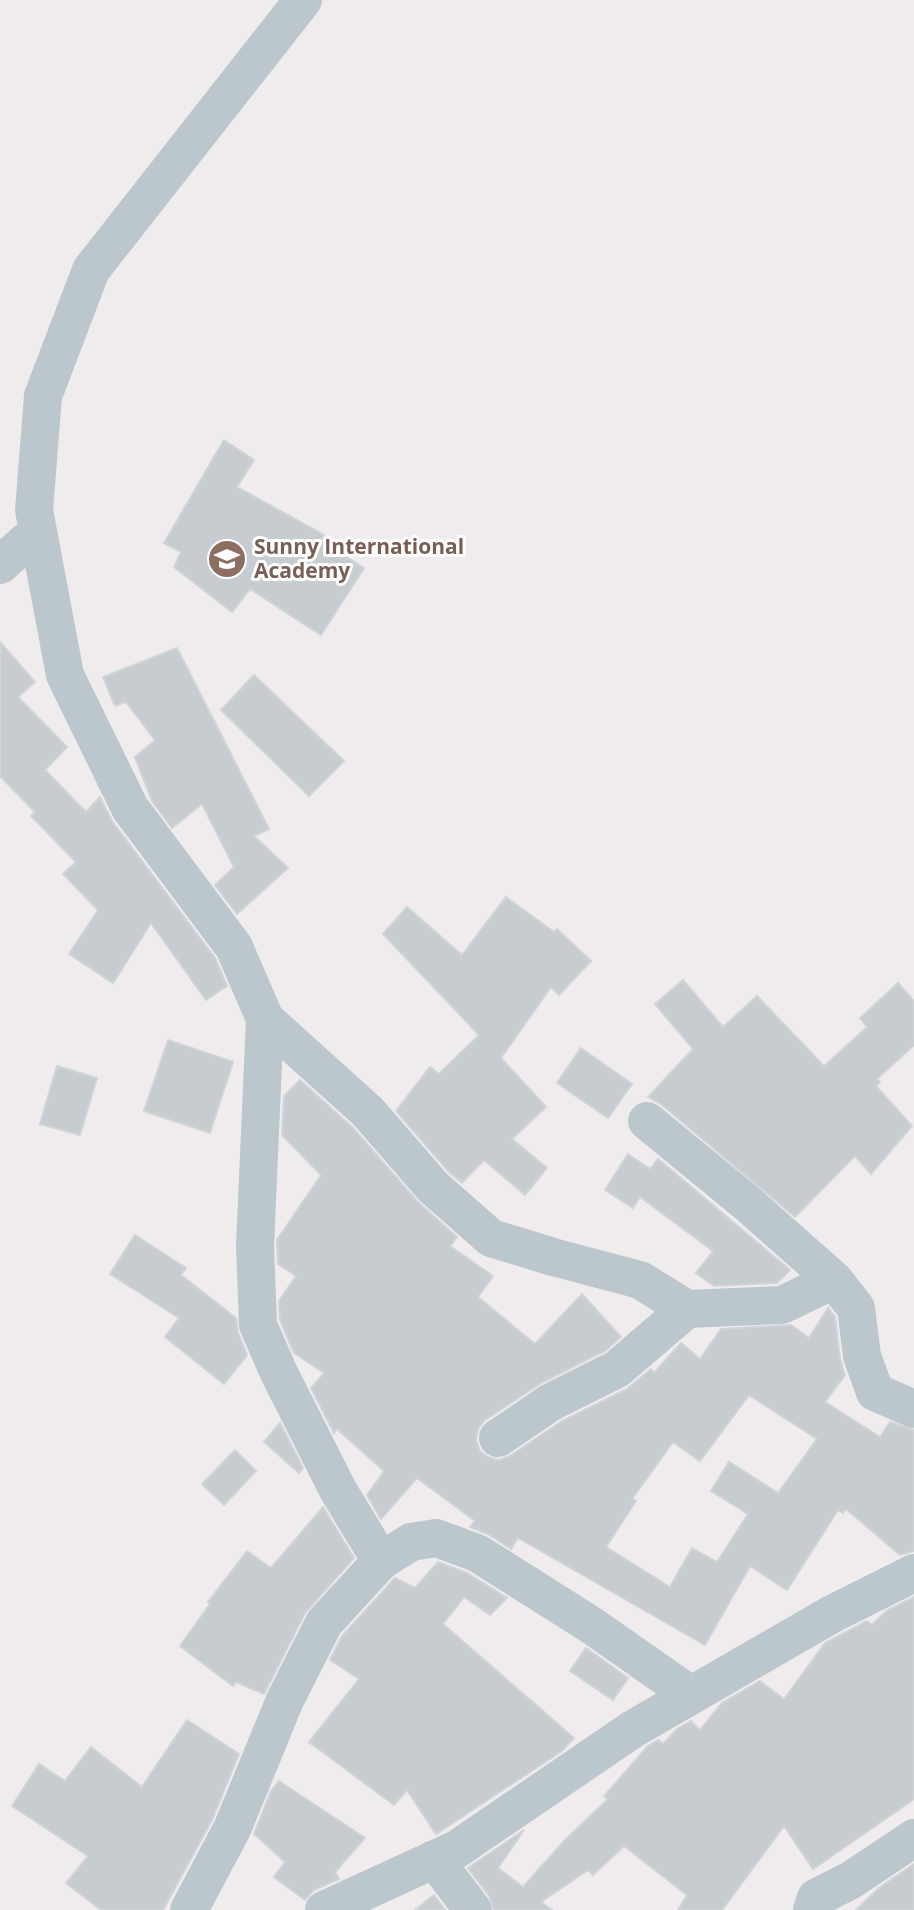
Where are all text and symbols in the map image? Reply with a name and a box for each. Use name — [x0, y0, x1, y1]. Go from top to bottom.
place label: Sunny International Academy — [254, 532, 464, 584]
school or university icon: Sunny International Academy — [206, 538, 248, 580]

